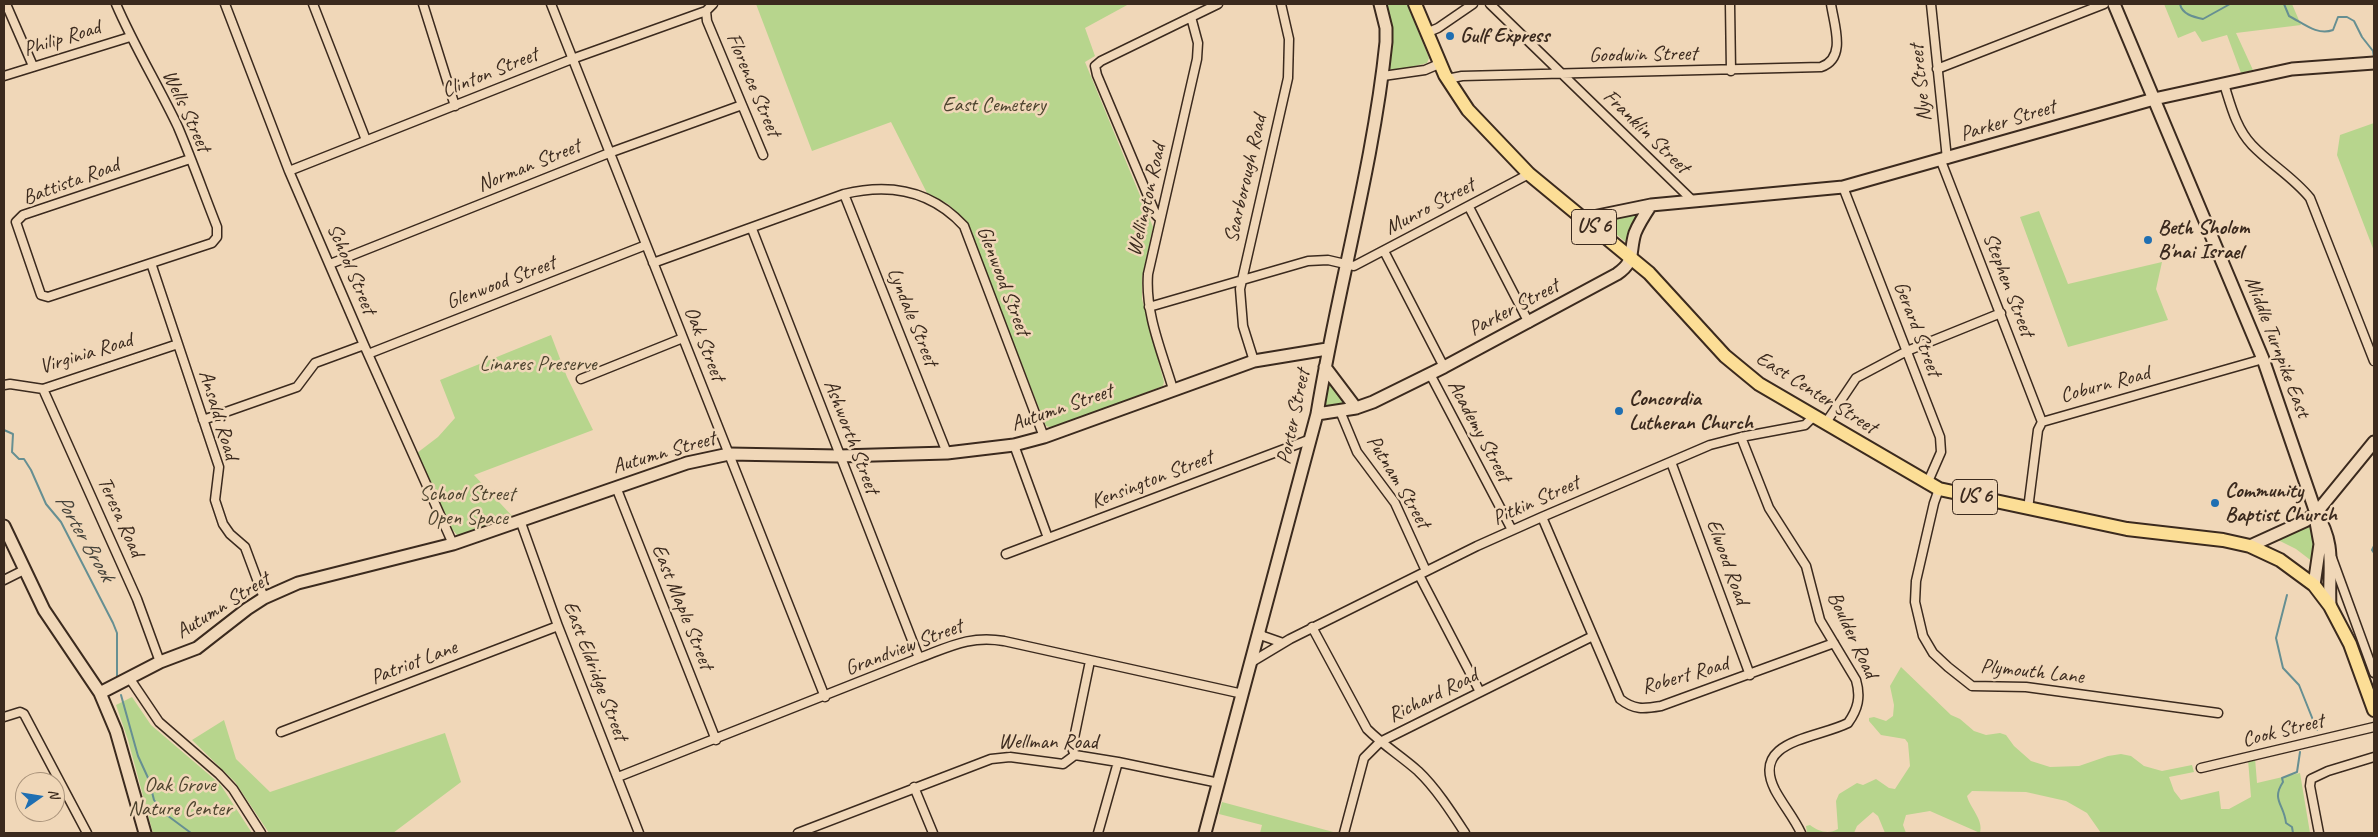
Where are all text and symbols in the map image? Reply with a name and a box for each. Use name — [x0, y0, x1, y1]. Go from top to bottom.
street label: Philip Road — [20, 15, 104, 63]
place label: Gulf Express — [1460, 23, 1549, 49]
street label: Florence Street — [720, 30, 786, 140]
marker: Gulf Express — [1444, 30, 1456, 42]
street label: Goodwin Street — [1589, 41, 1697, 69]
street label: Clinton Street — [438, 42, 542, 104]
street label: Nye Street — [1904, 43, 1938, 123]
street label: Wells Street — [156, 66, 216, 156]
street label: Franklin Street — [1597, 84, 1695, 180]
park label: East Cemetery — [942, 92, 1046, 118]
street label: Parker Street — [1957, 95, 2059, 147]
street label: Scarborough Road — [1219, 113, 1273, 245]
street label: Norman Street — [474, 134, 584, 198]
street label: Wellington Road — [1122, 141, 1172, 259]
street label: Battista Road — [19, 153, 123, 211]
street label: Munro Street — [1381, 173, 1479, 241]
road number: US 6 — [1572, 210, 1616, 244]
place label: Beth Sholom B'nai Israel — [2158, 215, 2249, 265]
street label: School Street — [321, 220, 381, 318]
street label: Glenwood Street — [971, 223, 1035, 339]
street label: Stephen Street — [1977, 230, 2039, 340]
marker: Beth Sholom B'nai Israel — [2142, 234, 2154, 246]
street label: Glenwood Street — [443, 251, 559, 315]
street label: Lyndale Street — [881, 264, 943, 370]
street label: Middle Turnpike East — [2238, 273, 2316, 421]
street label: Parker Street — [1465, 274, 1563, 342]
street label: Gerard Street — [1887, 278, 1947, 380]
street label: Oak Street — [678, 303, 730, 385]
street label: Virginia Road — [36, 328, 136, 380]
street label: East Center Street — [1751, 346, 1881, 440]
park label: Linares Preserve — [479, 351, 597, 377]
street label: Coburn Road — [2058, 361, 2152, 409]
street label: Ansaldi Road — [192, 367, 244, 463]
street label: Porter Street — [1272, 367, 1316, 467]
street label: Ashworth Street — [818, 376, 884, 498]
street label: Academy Street — [1442, 376, 1516, 486]
street label: Autumn Street — [1008, 379, 1116, 437]
place label: Concordia Lutheran Church — [1629, 386, 1753, 436]
marker: Concordia Lutheran Church — [1613, 405, 1625, 417]
street label: Autumn Street — [610, 426, 718, 480]
street label: Putnam Street — [1360, 431, 1436, 533]
street label: Kensington Street — [1087, 445, 1217, 515]
street label: Pitkin Street — [1489, 471, 1583, 531]
street label: Teresa Road — [91, 473, 149, 561]
place label: Community Baptist Church — [2225, 478, 2337, 528]
road number: US 6 — [1952, 480, 1998, 514]
park label: School Street Open Space — [419, 481, 515, 531]
water label: Porter Brook — [49, 490, 119, 586]
marker: Community Baptist Church — [2209, 497, 2221, 509]
street label: Elwood Road — [1700, 516, 1754, 608]
street label: East Maple Street — [645, 541, 719, 673]
street label: Autumn Street — [171, 567, 275, 645]
street label: Boulder Road — [1821, 588, 1883, 682]
street label: East Eldridge Street — [557, 598, 633, 744]
street label: Grandview Street — [842, 614, 966, 682]
street label: Patriot Lane — [367, 635, 461, 691]
street label: Robert Road — [1639, 652, 1731, 700]
street label: Plymouth Lane — [1979, 654, 2085, 690]
street label: Richard Road — [1384, 663, 1482, 729]
street label: Cook Street — [2240, 709, 2326, 753]
street label: Wellman Road — [998, 729, 1098, 755]
north arrow — [15, 772, 65, 822]
park label: Oak Grove Nature Center — [128, 772, 232, 822]
text: N — [45, 788, 63, 800]

